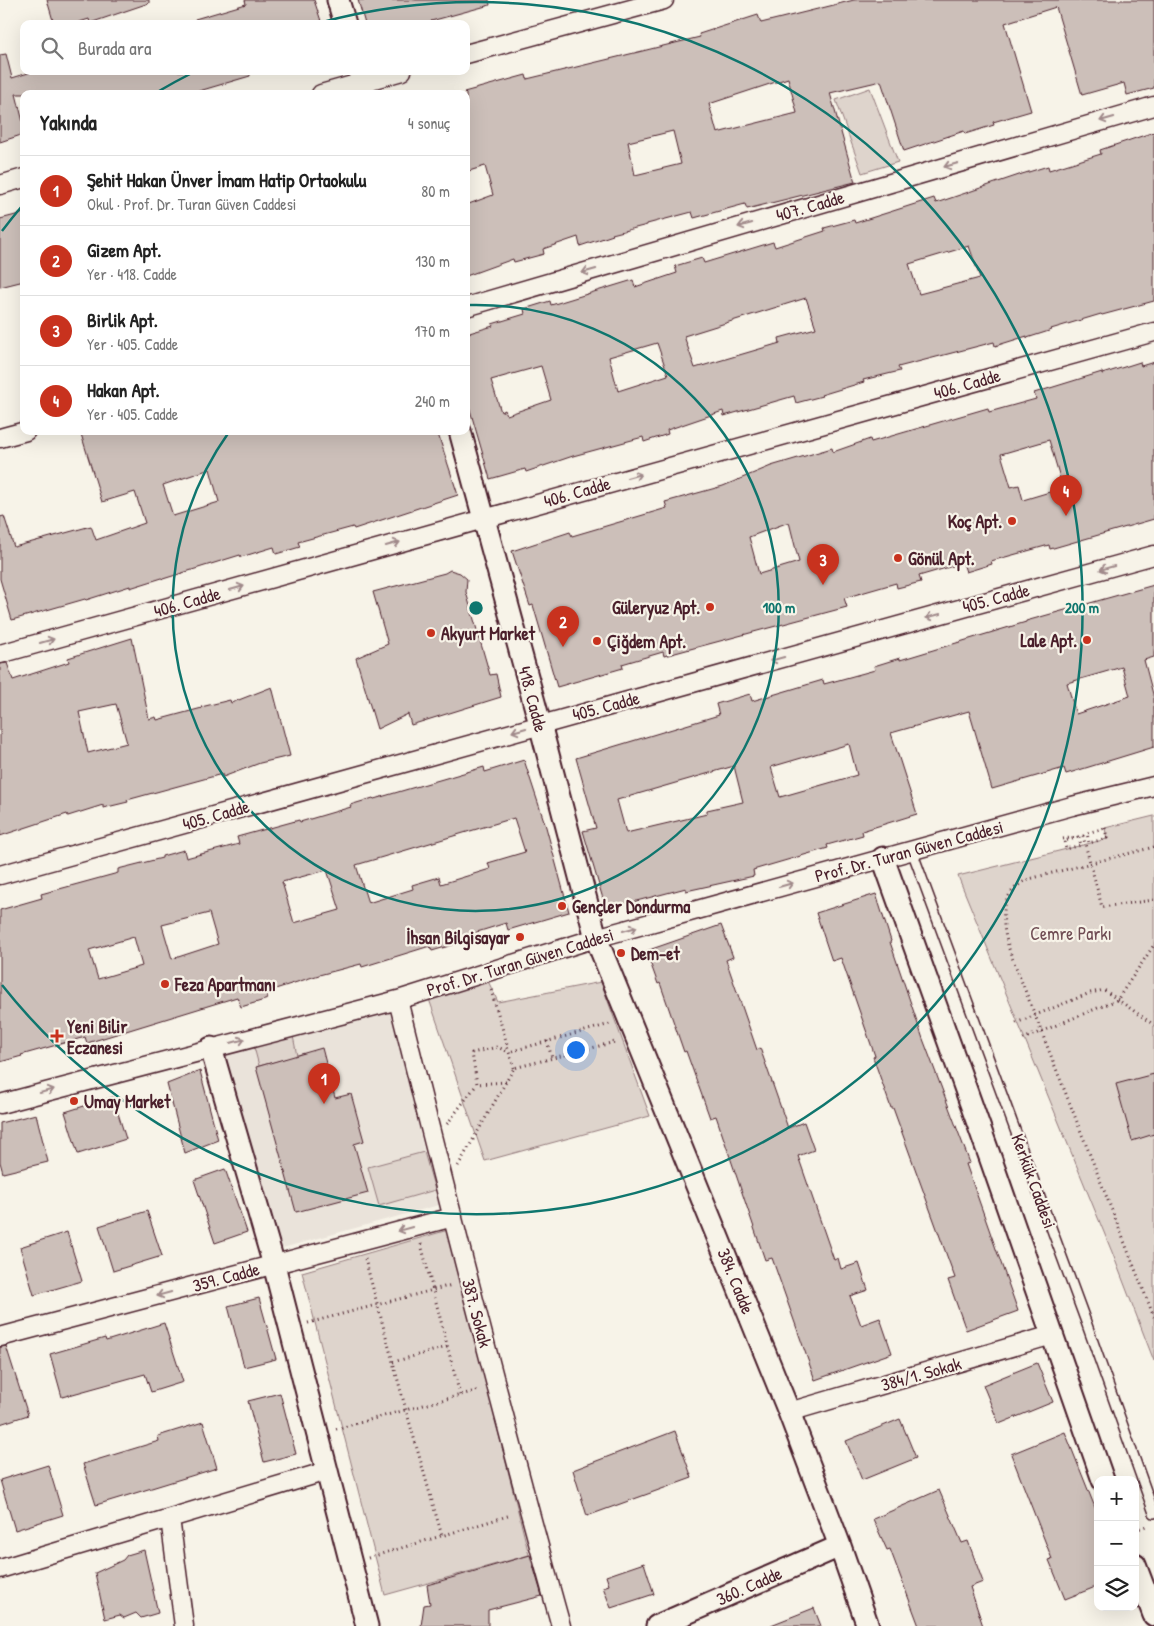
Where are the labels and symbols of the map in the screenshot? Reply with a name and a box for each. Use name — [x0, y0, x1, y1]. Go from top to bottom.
one-way arrow — [1100, 115, 1116, 125]
one-way arrow — [944, 161, 960, 171]
street label: 407. Cadde — [773, 184, 847, 228]
one-way arrow — [737, 221, 753, 231]
one-way arrow — [581, 267, 597, 277]
street label: 406. Cadde — [931, 363, 1003, 405]
street label: 406. Cadde — [541, 471, 613, 513]
one-way arrow — [626, 471, 642, 481]
pin: 4 — [1050, 475, 1082, 516]
place label: Koç Apt. — [948, 509, 1002, 535]
marker: Koç Apt. — [1006, 515, 1018, 527]
one-way arrow — [385, 538, 401, 548]
pin: 3 — [807, 544, 839, 585]
place label: Gönül Apt. — [908, 546, 975, 572]
marker: Gönül Apt. — [892, 552, 904, 564]
one-way arrow — [1099, 563, 1115, 573]
street label: 405. Cadde — [960, 577, 1032, 619]
street label: 406. Cadde — [151, 581, 223, 623]
one-way arrow — [229, 582, 245, 592]
place label: Güleryuz Apt. — [612, 595, 700, 621]
text: 100 m — [763, 597, 795, 618]
text: 200 m — [1065, 597, 1099, 618]
centre of rings — [467, 599, 485, 617]
marker: Güleryuz Apt. — [704, 601, 716, 613]
pin: 2 — [547, 606, 579, 647]
one-way arrow — [926, 611, 942, 621]
place label: Akyurt Market — [441, 621, 536, 647]
marker: Akyurt Market — [425, 627, 437, 639]
place label: Lale Apt. — [1021, 628, 1077, 654]
place label: Çiğdem Apt. — [607, 629, 686, 655]
marker: Lale Apt. — [1081, 634, 1093, 646]
marker: Çiğdem Apt. — [591, 635, 603, 647]
one-way arrow — [39, 636, 55, 646]
one-way arrow — [769, 655, 785, 664]
street label: 418. Cadde — [512, 663, 554, 735]
street label: 405. Cadde — [570, 685, 642, 727]
one-way arrow — [511, 726, 527, 735]
street label: 405. Cadde — [180, 794, 252, 836]
street label: Prof. Dr. Turan Güven Caddesi — [812, 814, 1006, 888]
one-way arrow — [778, 880, 794, 890]
place label: Gençler Dondurma — [572, 894, 691, 919]
marker: Gençler Dondurma — [556, 900, 568, 912]
park label: Cemre Parkı — [1030, 921, 1112, 946]
street label: Prof. Dr. Turan Güven Caddesi — [423, 922, 617, 1002]
one-way arrow — [621, 923, 637, 933]
place label: İhsan Bilgisayar — [406, 925, 510, 951]
marker: İhsan Bilgisayar — [514, 931, 526, 943]
place label: Dem-et — [631, 941, 680, 966]
marker: Dem-et — [615, 947, 627, 959]
place label: Feza Apartmanı — [174, 972, 276, 998]
marker: Feza Apartmanı — [159, 978, 171, 990]
place label: Yeni Bilir Eczanesi — [67, 1014, 127, 1060]
marker: Yeni Bilir Eczanesi — [51, 1030, 63, 1042]
one-way arrow — [230, 1036, 246, 1045]
your location — [563, 1037, 589, 1063]
pin: 1 — [308, 1063, 340, 1104]
one-way arrow — [39, 1086, 55, 1095]
place label: Umay Market — [84, 1089, 171, 1115]
marker: Umay Market — [68, 1095, 80, 1107]
street label: Kerkük Caddesi — [1005, 1130, 1063, 1232]
one-way arrow — [398, 1225, 414, 1235]
street label: 384. Cadde — [712, 1244, 760, 1318]
street label: 359. Cadde — [190, 1256, 262, 1298]
street label: 387. Sokak — [456, 1276, 498, 1351]
one-way arrow — [156, 1289, 172, 1299]
street label: 384/1. Sokak — [878, 1351, 964, 1397]
street label: 360. Cadde — [712, 1560, 786, 1612]

